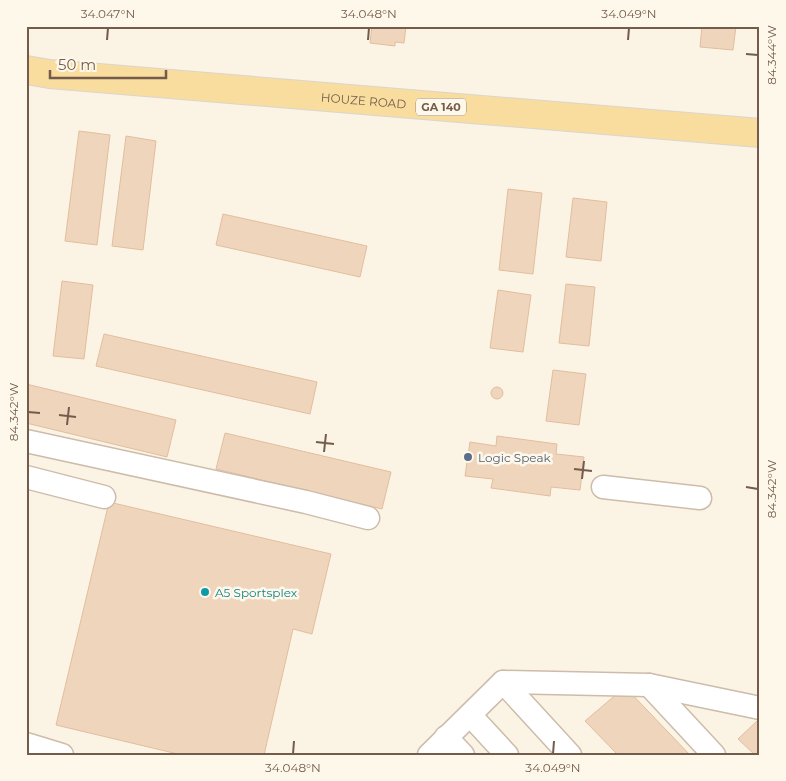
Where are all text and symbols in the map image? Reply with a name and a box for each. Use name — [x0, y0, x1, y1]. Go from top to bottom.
text: 34.047°N — [81, 6, 135, 21]
text: 34.048°N — [341, 6, 397, 21]
text: 34.049°N — [601, 6, 657, 21]
text: 84.344°W — [764, 25, 779, 85]
scale bar — [50, 48, 166, 80]
text: 50 m — [58, 55, 96, 74]
street label: HOUZE ROAD — [320, 89, 407, 111]
road number: GA 140 — [416, 98, 466, 115]
text: 84.342°W — [6, 383, 21, 441]
place label: Logic Speak — [478, 450, 552, 465]
marker: Logic Speak — [462, 451, 474, 463]
text: 84.342°W — [764, 460, 779, 518]
place label: A5 Sportsplex — [215, 585, 298, 600]
marker: A5 Sportsplex — [199, 586, 211, 598]
text: 34.048°N — [265, 760, 321, 775]
text: 34.049°N — [525, 760, 581, 775]

